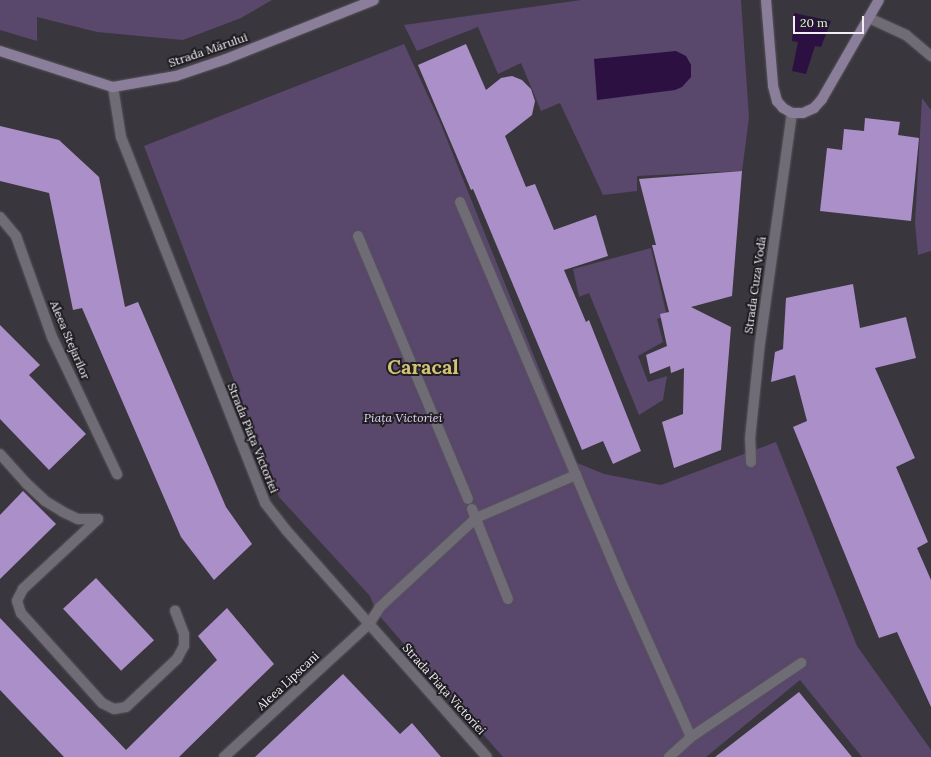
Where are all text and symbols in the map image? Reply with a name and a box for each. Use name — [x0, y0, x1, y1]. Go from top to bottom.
scale bar — [795, 8, 866, 34]
text: 20 m — [800, 15, 828, 30]
street label: Strada Mărului — [167, 30, 249, 70]
street label: Strada Cuza Vodă — [741, 235, 769, 335]
street label: Aleea Stejarilor — [47, 298, 93, 382]
district label: Caracal — [387, 354, 459, 378]
street label: Strada Piața Victoriei — [224, 381, 282, 495]
park label: Piața Victoriei — [364, 411, 442, 425]
street label: Strada Piața Victoriei — [399, 641, 489, 737]
street label: Aleea Lipscani — [254, 649, 322, 713]

